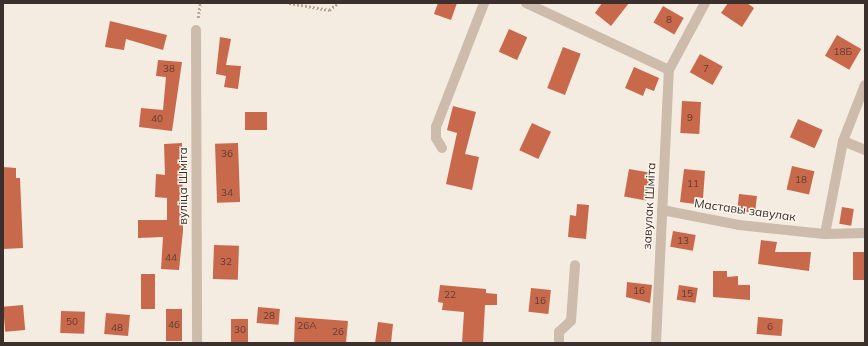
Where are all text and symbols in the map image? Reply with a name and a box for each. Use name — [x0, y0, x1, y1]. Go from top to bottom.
house number: 8 — [666, 14, 672, 26]
house number: 18Б — [834, 46, 852, 58]
house number: 38 — [163, 63, 175, 75]
house number: 7 — [703, 63, 709, 75]
house number: 9 — [687, 112, 693, 124]
house number: 40 — [151, 113, 163, 125]
street label: вуліца Шміта — [176, 147, 190, 225]
house number: 36 — [221, 148, 233, 160]
street label: завулак Шміта — [640, 162, 658, 250]
house number: 18 — [795, 174, 807, 186]
house number: 11 — [687, 178, 699, 190]
house number: 34 — [221, 187, 233, 199]
street label: Маставы завулак — [693, 196, 797, 224]
house number: 13 — [677, 235, 689, 247]
house number: 44 — [165, 252, 177, 264]
house number: 32 — [220, 256, 232, 268]
house number: 16 — [633, 285, 645, 297]
house number: 15 — [681, 288, 693, 300]
house number: 22 — [444, 289, 456, 301]
house number: 16 — [534, 295, 546, 307]
house number: 28 — [263, 310, 275, 322]
house number: 50 — [66, 316, 78, 328]
house number: 46 — [168, 319, 180, 331]
house number: 26А — [297, 320, 317, 332]
house number: 6 — [767, 321, 773, 333]
house number: 48 — [111, 322, 123, 334]
house number: 30 — [234, 324, 246, 336]
house number: 26 — [332, 326, 344, 338]

